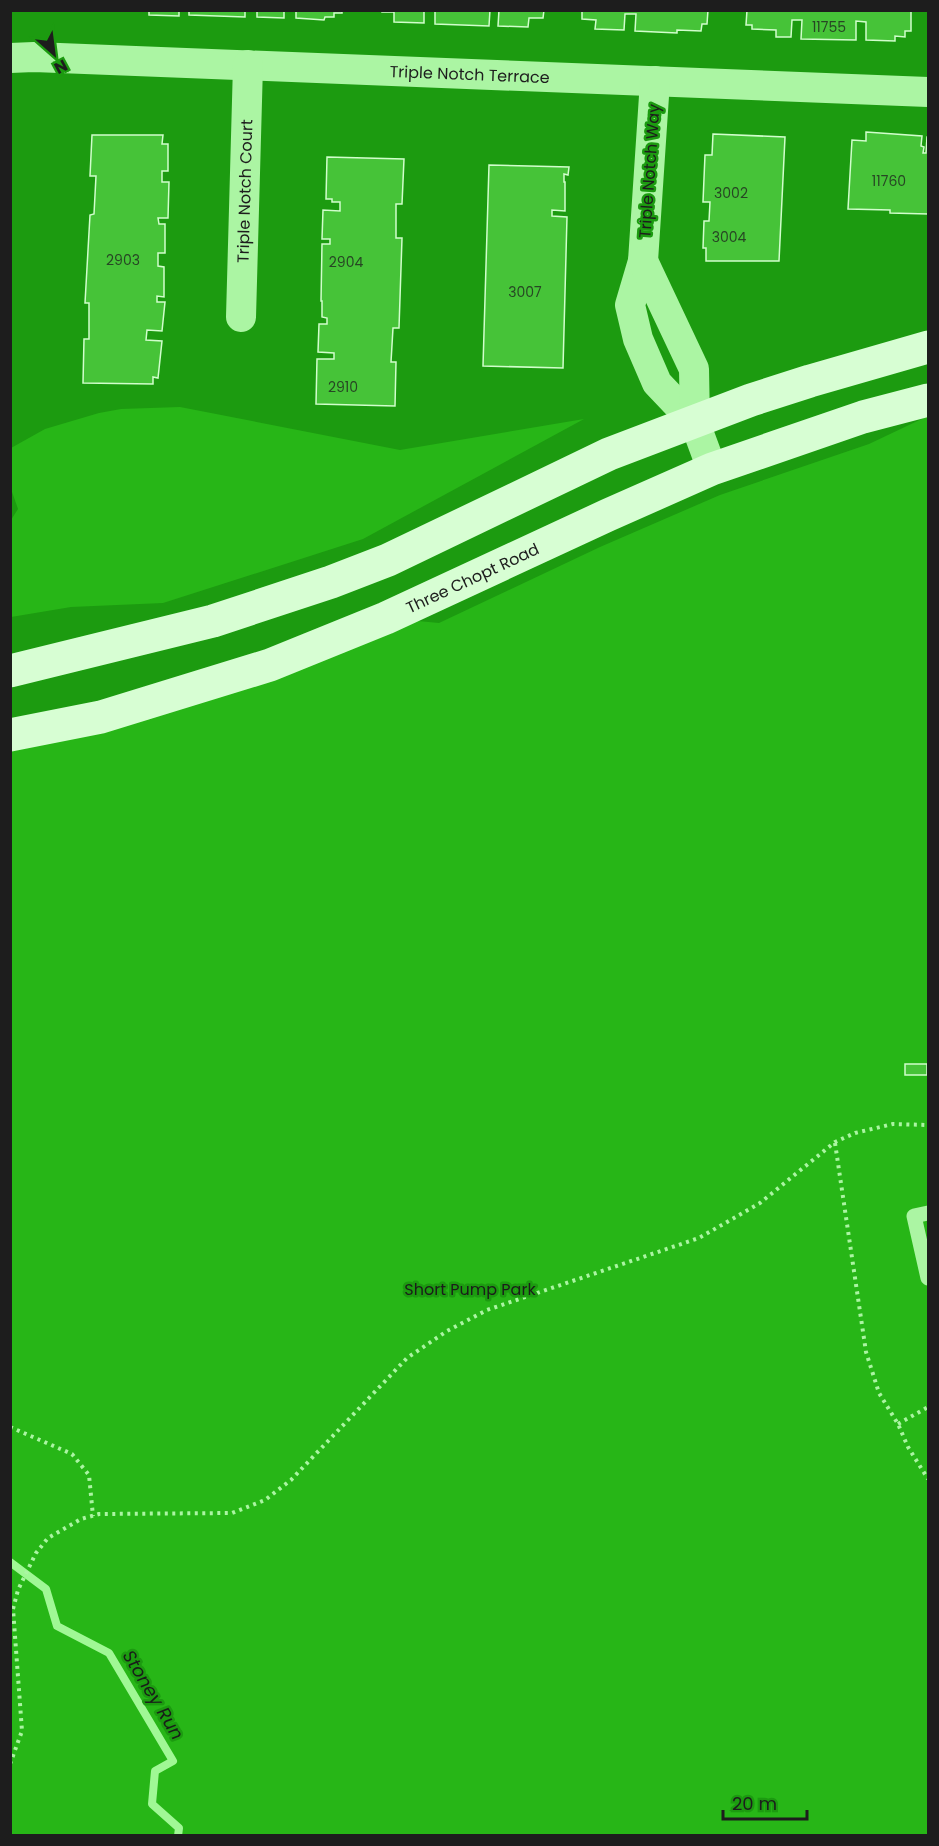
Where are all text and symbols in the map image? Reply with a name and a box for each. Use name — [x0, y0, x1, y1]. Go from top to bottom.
house number: 11755 — [812, 17, 846, 37]
north arrow — [24, 24, 84, 84]
text: N — [50, 54, 72, 80]
street label: Triple Notch Terrace — [389, 60, 550, 89]
street label: Triple Notch Way — [633, 103, 666, 239]
street label: Triple Notch Court — [232, 119, 258, 263]
house number: 11760 — [872, 171, 906, 191]
house number: 3002 — [714, 183, 748, 203]
house number: 3004 — [712, 227, 747, 247]
house number: 2903 — [106, 250, 140, 270]
house number: 2904 — [329, 252, 363, 272]
house number: 3007 — [508, 282, 542, 302]
house number: 2910 — [328, 377, 358, 397]
street label: Three Chopt Road — [402, 538, 543, 619]
park label: Short Pump Park — [404, 1278, 536, 1301]
water label: Stoney Run — [117, 1645, 190, 1744]
scale bar — [723, 1783, 807, 1821]
text: 20 m — [732, 1791, 777, 1816]

